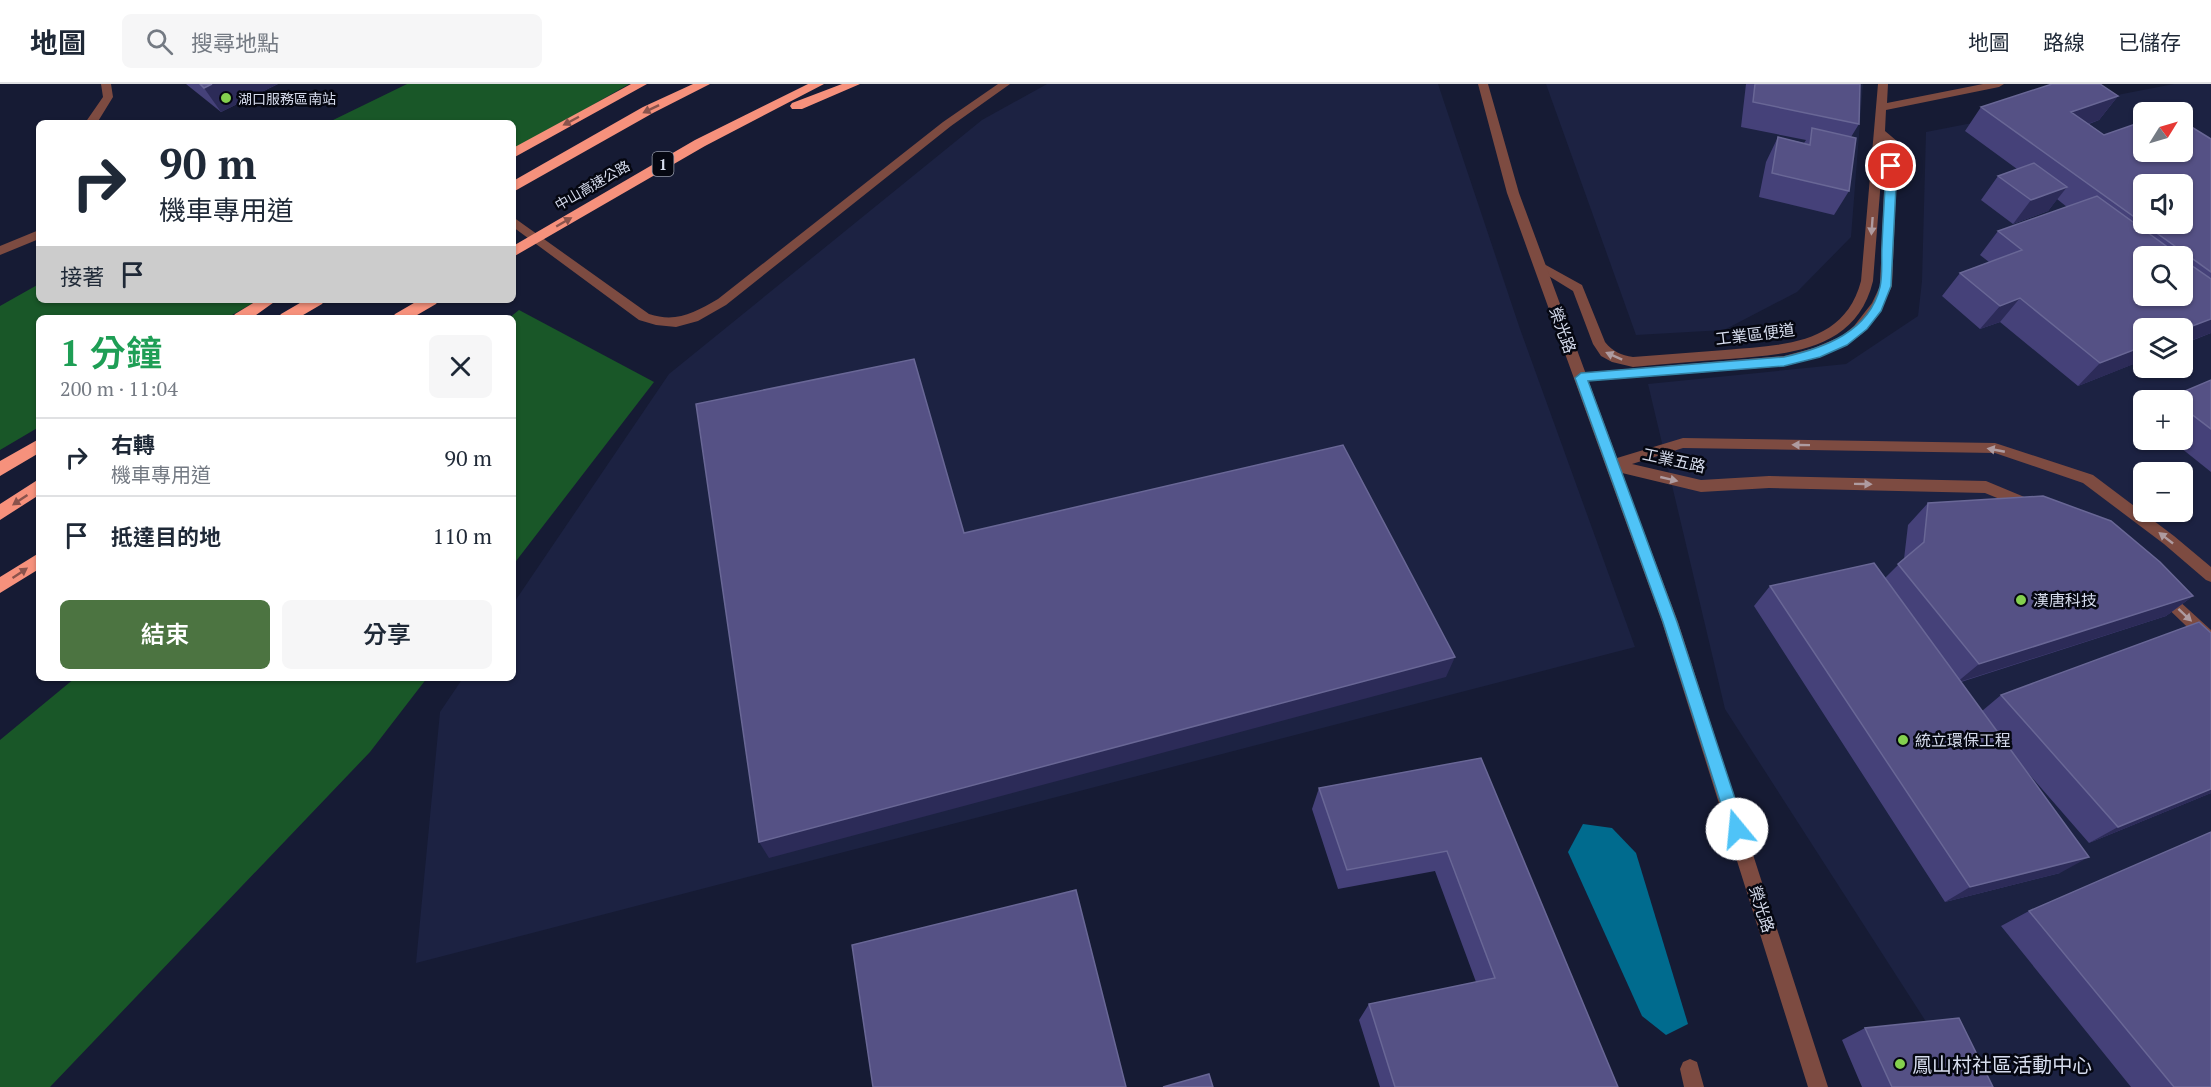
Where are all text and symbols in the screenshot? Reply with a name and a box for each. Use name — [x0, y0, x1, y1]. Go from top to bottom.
search box — [122, 14, 542, 68]
text: 地圖 — [30, 24, 86, 61]
icon: search — [143, 25, 176, 58]
text: 搜尋地點 — [191, 28, 279, 57]
text: 地圖 — [1968, 28, 2010, 56]
text: 路線 — [2043, 28, 2085, 56]
text: 已儲存 — [2118, 28, 2181, 56]
place label: 湖口服務區南站 — [238, 89, 336, 108]
marker: 湖口服務區南站 — [219, 91, 233, 105]
north arrow — [2133, 102, 2193, 162]
map controls — [2133, 102, 2193, 522]
one-way arrow — [642, 103, 660, 113]
one-way arrow — [562, 116, 579, 126]
text: 90 m — [159, 135, 257, 191]
pin — [1865, 140, 1916, 191]
icon: right — [60, 144, 138, 222]
icon: arrive — [1874, 149, 1907, 182]
road number: 1 — [652, 152, 674, 176]
street label: 中山高速公路 — [551, 156, 633, 214]
button: sound — [2133, 174, 2193, 234]
text: 機車專用道 — [159, 192, 294, 228]
one-way arrow — [1867, 217, 1876, 236]
one-way arrow — [555, 218, 572, 228]
button: search — [2133, 246, 2193, 306]
icon: arrive — [116, 258, 149, 291]
text: 接著 — [60, 262, 104, 291]
street label: 榮光路 — [1544, 304, 1582, 356]
street label: 工業區便道 — [1714, 318, 1796, 350]
button: layers — [2133, 318, 2193, 378]
text: 1 分鐘 — [60, 329, 162, 376]
button: close — [429, 335, 492, 398]
one-way arrow — [1605, 351, 1623, 361]
text: 200 m · 11:04 — [60, 375, 178, 402]
button: + — [2133, 390, 2193, 450]
text: 右轉 — [111, 430, 155, 459]
one-way arrow — [1792, 440, 1811, 450]
icon: right — [60, 441, 93, 474]
text: 90 m — [444, 443, 492, 472]
street label: 工業五路 — [1640, 443, 1708, 477]
one-way arrow — [1986, 445, 2005, 454]
text: 機車專用道 — [111, 461, 211, 488]
button: − — [2133, 462, 2193, 522]
one-way arrow — [1660, 474, 1679, 484]
one-way arrow — [1854, 480, 1873, 489]
one-way arrow — [11, 494, 28, 505]
icon: arrive — [60, 519, 93, 552]
text: 110 m — [432, 521, 492, 550]
text: 抵達目的地 — [111, 522, 221, 551]
one-way arrow — [2159, 533, 2174, 545]
one-way arrow — [11, 567, 27, 579]
place label: 漢唐科技 — [2033, 589, 2097, 611]
marker: 漢唐科技 — [2014, 593, 2028, 607]
button: 結束 — [60, 600, 270, 669]
button: 分享 — [282, 600, 492, 669]
one-way arrow — [2177, 608, 2192, 622]
place label: 統立環保工程 — [1915, 729, 2011, 751]
marker: 統立環保工程 — [1896, 733, 1910, 747]
position arrow — [1705, 797, 1769, 861]
street label: 榮光路 — [1744, 883, 1780, 935]
place label: 鳳山村社區活動中心 — [1912, 1051, 2092, 1078]
marker: 鳳山村社區活動中心 — [1893, 1057, 1907, 1071]

